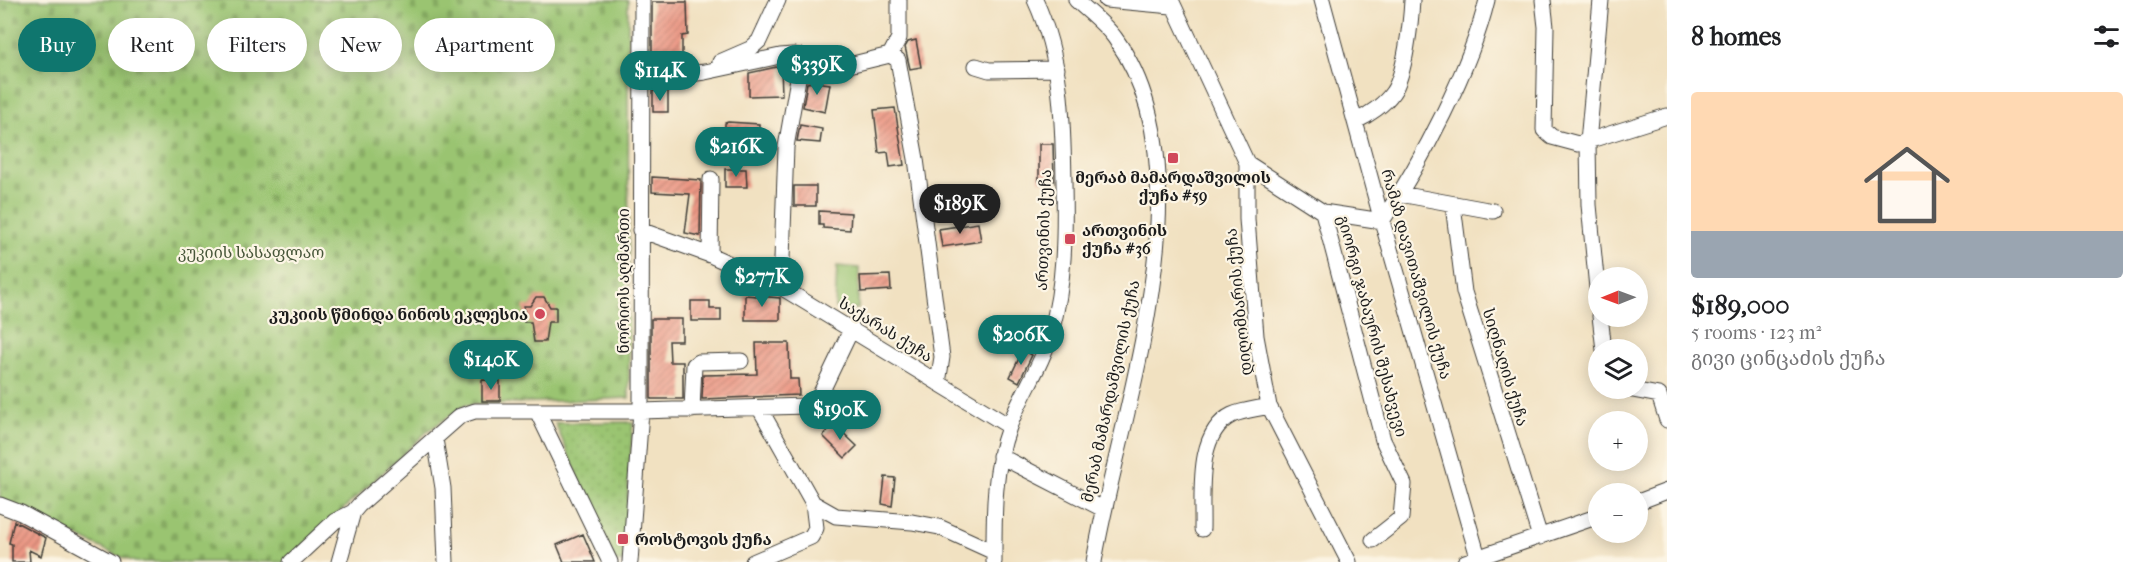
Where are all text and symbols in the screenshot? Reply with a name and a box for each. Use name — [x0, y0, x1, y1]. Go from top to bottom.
chip: Buy — [18, 18, 96, 72]
chip: Rent — [108, 18, 195, 72]
chip: Filters — [207, 18, 307, 72]
chip: New — [319, 18, 402, 72]
chip: Apartment — [414, 18, 555, 72]
icon: filters — [2090, 20, 2123, 53]
text: 8 homes — [1691, 21, 1781, 52]
pin: $339K — [775, 45, 859, 96]
pin: $114K — [618, 51, 702, 102]
text: $339K — [791, 53, 843, 76]
text: $114K — [634, 59, 686, 82]
pin: $216K — [694, 127, 778, 178]
icon: home — [1853, 131, 1961, 239]
text: $216K — [709, 135, 763, 158]
marker: მერაბ მამარდაშვილის ქუჩა #59 — [1166, 151, 1180, 165]
street label: რამაზ დავითაშვილის ქუჩა — [1377, 167, 1456, 381]
place label: მერაბ მამარდაშვილის ქუჩა #59 — [1075, 168, 1271, 206]
street label: ართვინის ქუჩა — [1032, 169, 1055, 291]
pin: $189K — [918, 184, 1002, 235]
text: $189K — [933, 192, 987, 215]
street label: ნორიოს აღმართი — [614, 208, 633, 354]
street label: გიორგი ჯაბაურის შესახვევი — [1334, 213, 1411, 439]
place label: ართვინის ქუჩა #36 — [1082, 221, 1167, 259]
street label: დიღომბარის ქუჩა — [1221, 227, 1256, 377]
marker: ართვინის ქუჩა #36 — [1063, 232, 1077, 246]
park label: კუკიის სასაფლაო — [178, 243, 324, 262]
pin: $277K — [720, 257, 804, 308]
text: $277K — [734, 265, 790, 288]
north arrow — [1588, 267, 1648, 327]
map controls — [1588, 267, 1648, 543]
street label: მერაბ მამარდაშვილის ქუჩა — [1078, 278, 1143, 504]
text: $189,000 — [1691, 290, 1790, 321]
street label: საქარას ქუჩა — [835, 293, 936, 366]
place label: კუკიის წმინდა ნინოს ეკლესია — [269, 305, 528, 324]
street label: სიღნაღის ქუჩა — [1479, 306, 1532, 428]
marker: კუკიის წმინდა ნინოს ეკლესია — [533, 307, 547, 321]
pin: $206K — [979, 315, 1063, 366]
text: 5 rooms · 123 m² — [1691, 321, 1821, 344]
text: $206K — [992, 323, 1050, 346]
button: layers — [1588, 339, 1648, 399]
pin: $140K — [449, 340, 533, 391]
text: გივი ცინცაძის ქუჩა — [1691, 347, 1885, 370]
text: $140K — [463, 348, 519, 371]
pin: $190K — [798, 390, 882, 441]
text: $190K — [813, 398, 867, 421]
button: + — [1588, 411, 1648, 471]
button: − — [1588, 483, 1648, 543]
place label: როსტოვის ქუჩა — [635, 530, 772, 549]
marker: როსტოვის ქუჩა — [616, 532, 630, 546]

